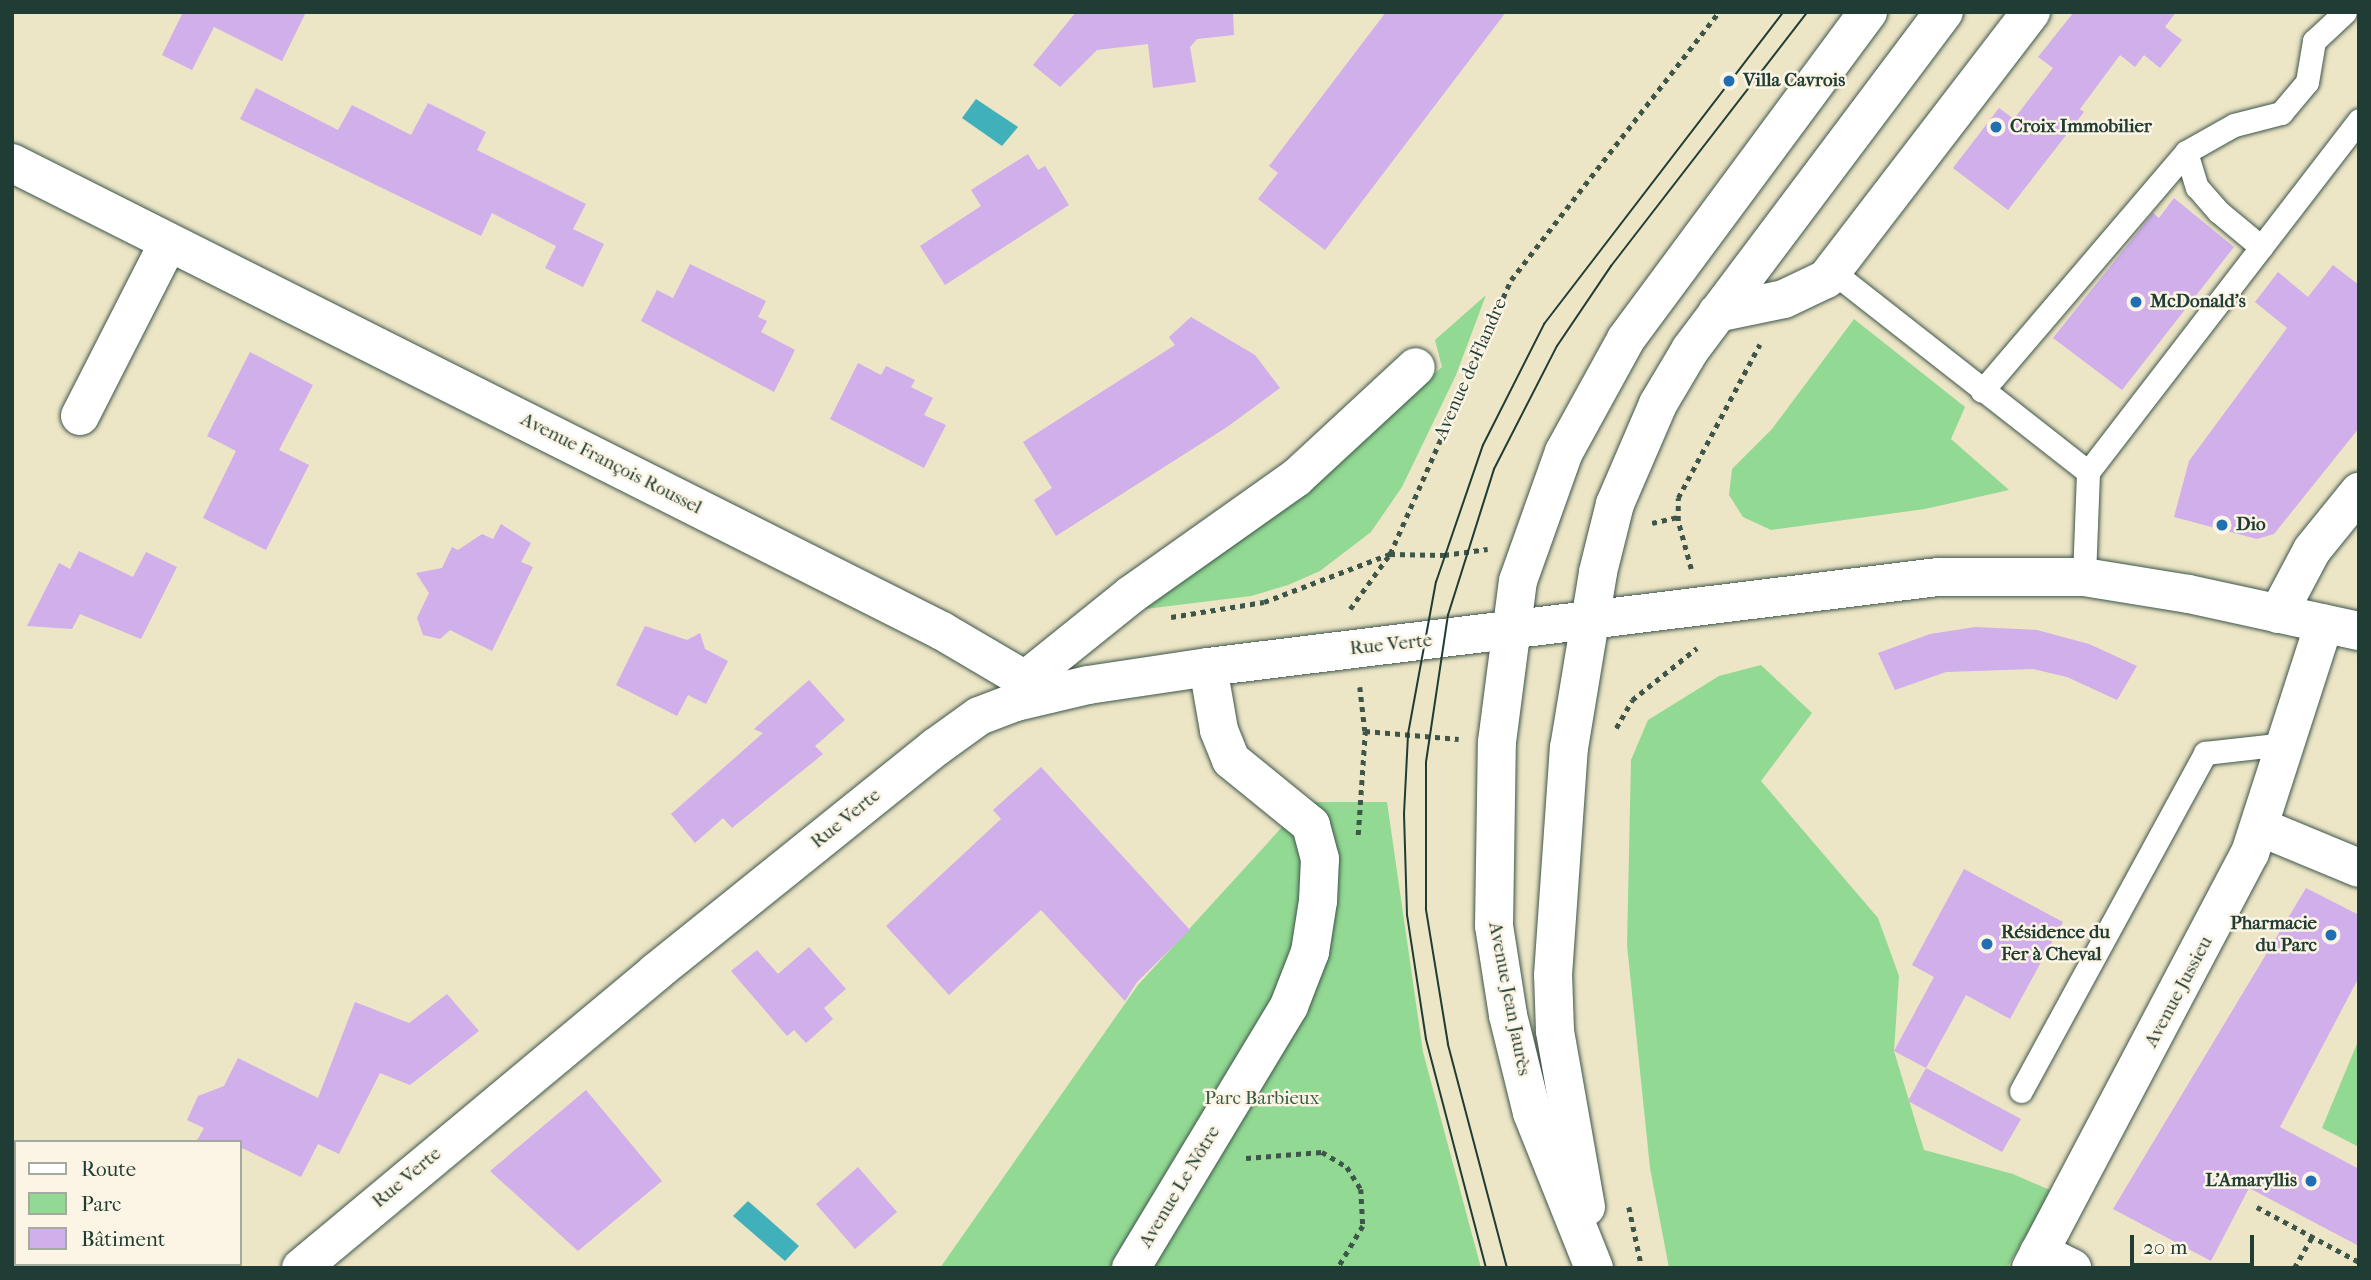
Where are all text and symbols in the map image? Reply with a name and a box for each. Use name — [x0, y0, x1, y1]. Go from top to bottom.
place label: Villa Cavrois — [1743, 70, 1845, 92]
marker: Villa Cavrois — [1721, 73, 1737, 89]
place label: Croix Immobilier — [2010, 116, 2152, 138]
marker: Croix Immobilier — [1988, 119, 2004, 135]
place label: McDonald's — [2150, 291, 2246, 313]
marker: McDonald's — [2128, 294, 2144, 310]
street label: Avenue de Flandre — [1430, 295, 1512, 443]
street label: Avenue François Roussel — [517, 408, 705, 520]
place label: Dio — [2236, 514, 2266, 536]
marker: Dio — [2214, 517, 2230, 533]
street label: Rue Verte — [1349, 629, 1433, 661]
street label: Rue Verte — [807, 784, 885, 854]
place label: Pharmacie du Parc — [2230, 913, 2317, 957]
street label: Avenue Jean Jaurès — [1483, 920, 1535, 1078]
place label: Résidence du Fer à Cheval — [2001, 922, 2110, 966]
marker: Pharmacie du Parc — [2323, 927, 2339, 943]
street label: Avenue Jussieu — [2140, 933, 2218, 1051]
marker: Résidence du Fer à Cheval — [1979, 936, 1995, 952]
park label: Parc Barbieux — [1204, 1088, 1320, 1110]
street label: Avenue Le Nôtre — [1135, 1122, 1225, 1252]
legend — [14, 1140, 242, 1266]
street label: Rue Verte — [368, 1143, 446, 1213]
text: Route — [81, 1157, 136, 1181]
place label: L'Amaryllis — [2205, 1170, 2297, 1192]
marker: L'Amaryllis — [2303, 1173, 2319, 1189]
text: Parc — [81, 1192, 121, 1216]
scale bar — [2133, 1220, 2257, 1264]
text: Bâtiment — [81, 1227, 165, 1251]
text: 20 m — [2143, 1235, 2187, 1259]

